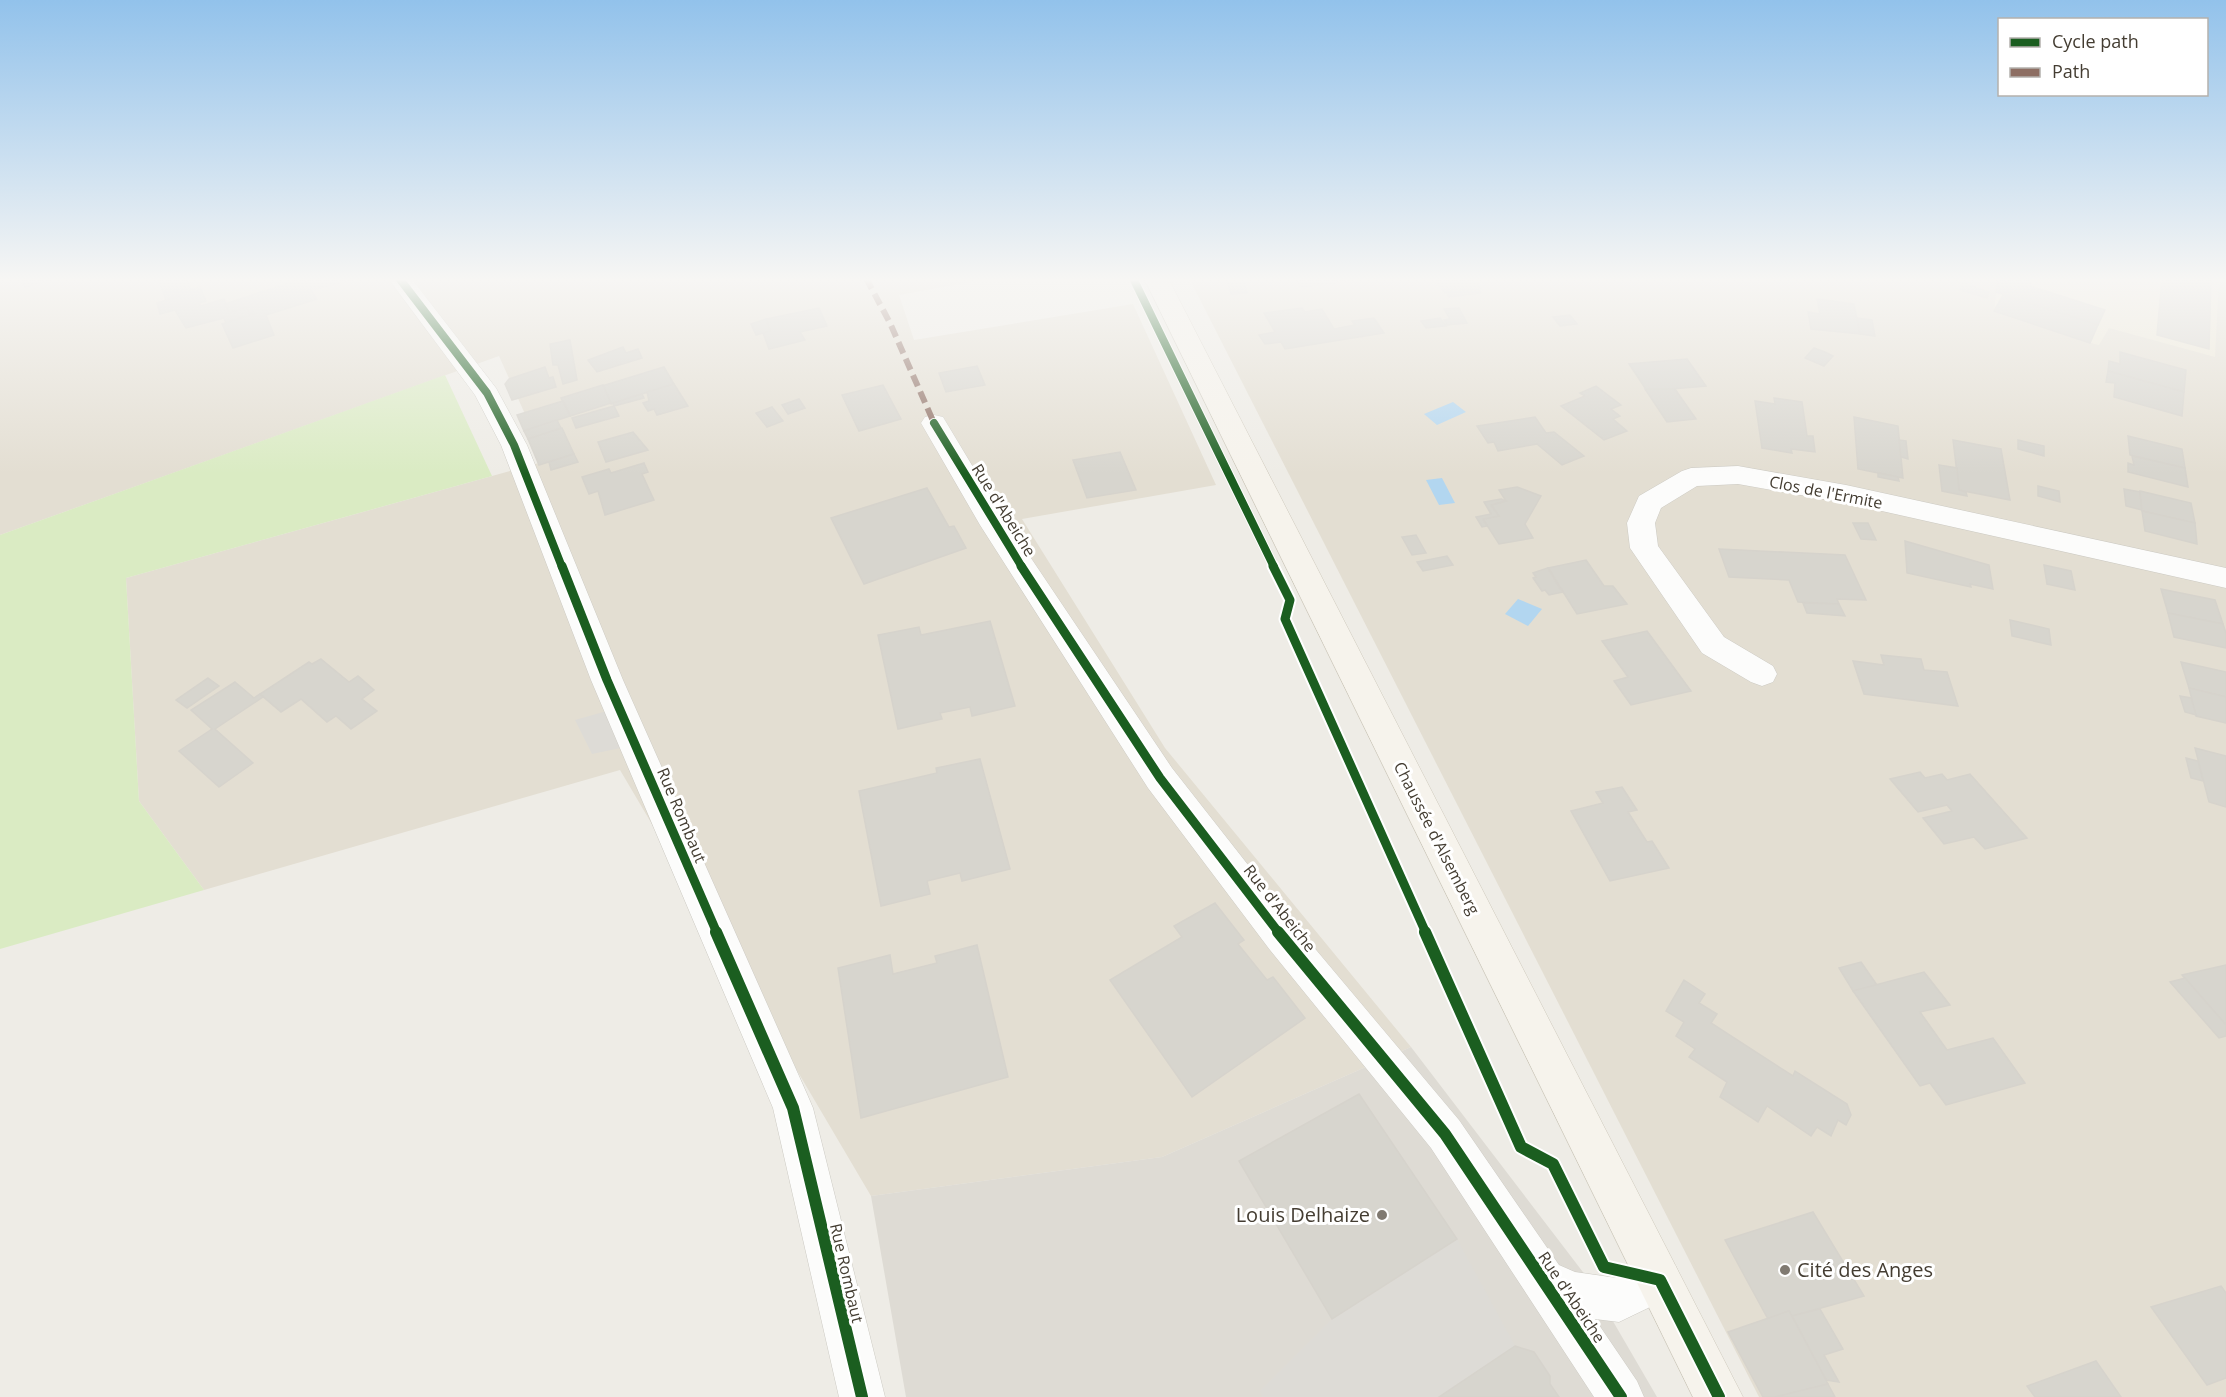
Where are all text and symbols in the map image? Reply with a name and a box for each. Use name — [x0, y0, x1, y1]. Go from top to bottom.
legend — [1998, 18, 2208, 96]
text: Cycle path — [2052, 29, 2139, 53]
text: Path — [2052, 59, 2090, 83]
street label: Rue d'Abeiche — [967, 459, 1041, 561]
street label: Clos de l'Ermite — [1767, 470, 1885, 514]
street label: Chaussée d'Alsemberg — [1389, 758, 1485, 918]
street label: Rue Rombaut — [652, 764, 712, 866]
street label: Rue d'Abeiche — [1239, 860, 1321, 956]
place label: Louis Delhaize — [1236, 1201, 1370, 1228]
marker: Louis Delhaize — [1375, 1208, 1389, 1222]
street label: Rue Rombaut — [825, 1221, 869, 1325]
street label: Rue d'Abeiche — [1533, 1247, 1611, 1347]
place label: Cité des Anges — [1797, 1256, 1933, 1283]
marker: Cité des Anges — [1778, 1263, 1792, 1277]

